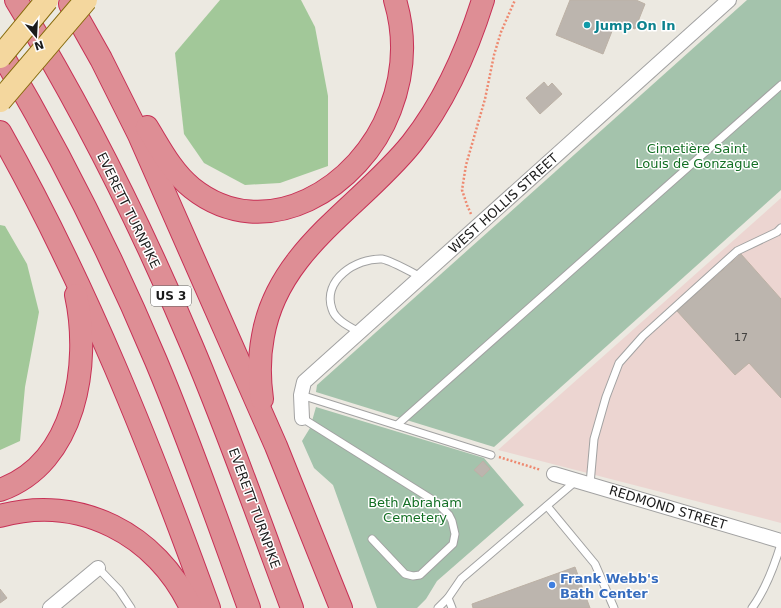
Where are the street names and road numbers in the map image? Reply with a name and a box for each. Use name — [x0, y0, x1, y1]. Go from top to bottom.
street label: EVERETT TURNPIKE — [94, 150, 163, 271]
street label: WEST HOLLIS STREET — [446, 150, 561, 256]
road number: US 3 — [151, 286, 191, 306]
street label: EVERETT TURNPIKE — [226, 446, 283, 570]
street label: REDMOND STREET — [607, 482, 729, 533]

